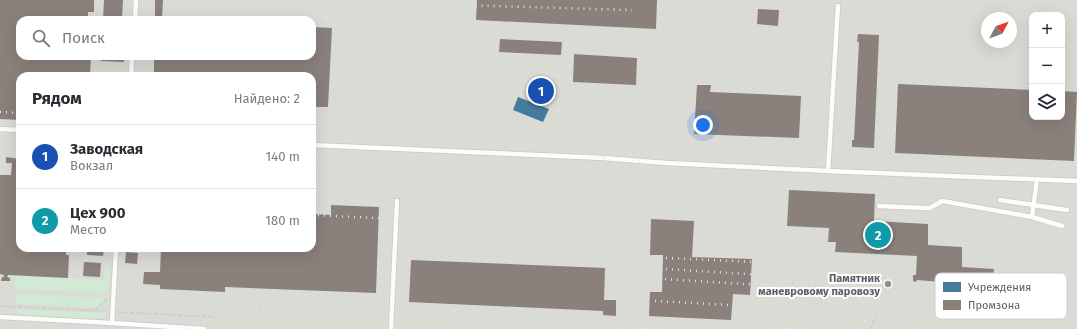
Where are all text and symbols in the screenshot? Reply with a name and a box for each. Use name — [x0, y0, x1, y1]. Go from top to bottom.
north arrow — [981, 12, 1017, 48]
map controls — [1029, 12, 1065, 120]
button: + — [1029, 12, 1065, 48]
search box — [16, 16, 316, 60]
icon: search — [30, 27, 52, 49]
text: Поиск — [62, 29, 105, 47]
button: − — [1029, 48, 1065, 84]
pin: 1 — [528, 76, 554, 106]
button: layers — [1029, 84, 1065, 120]
text: Рядом — [32, 88, 82, 109]
text: Найдено: 2 — [234, 91, 300, 106]
your location — [693, 115, 713, 135]
text: Заводская — [70, 140, 143, 158]
text: 1 — [42, 149, 48, 164]
text: 140 m — [266, 149, 300, 164]
text: Вокзал — [70, 158, 113, 173]
text: Цех 900 — [70, 204, 126, 222]
text: 2 — [42, 213, 48, 228]
text: 180 m — [265, 213, 300, 228]
pin: 2 — [865, 220, 891, 250]
text: Место — [70, 222, 107, 237]
place label: Памятник маневровому паровозу — [758, 272, 881, 298]
legend — [935, 273, 1067, 319]
marker: Памятник маневровому паровозу — [883, 279, 893, 289]
text: Учреждения — [968, 281, 1031, 294]
text: Промзона — [968, 299, 1020, 312]

